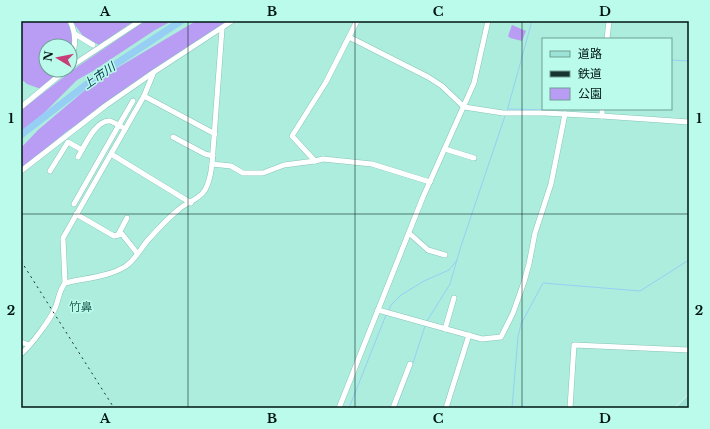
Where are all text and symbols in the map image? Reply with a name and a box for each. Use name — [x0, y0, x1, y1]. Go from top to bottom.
text: A — [99, 3, 111, 20]
text: B — [267, 3, 277, 20]
text: C — [433, 3, 444, 20]
text: D — [599, 3, 611, 20]
north arrow — [38, 38, 78, 78]
legend — [542, 38, 672, 110]
text: 道路 — [578, 46, 602, 61]
text: N — [40, 49, 56, 63]
water label: 上市川 — [80, 58, 119, 92]
text: 鉄道 — [578, 66, 602, 81]
text: 公園 — [578, 86, 602, 101]
text: 1 — [8, 110, 14, 127]
text: 1 — [696, 110, 702, 127]
district label: 竹鼻 — [69, 299, 93, 314]
text: 2 — [7, 302, 15, 319]
text: 2 — [695, 302, 703, 319]
text: A — [99, 410, 111, 427]
text: B — [267, 410, 277, 427]
text: C — [433, 410, 444, 427]
text: D — [599, 410, 611, 427]

